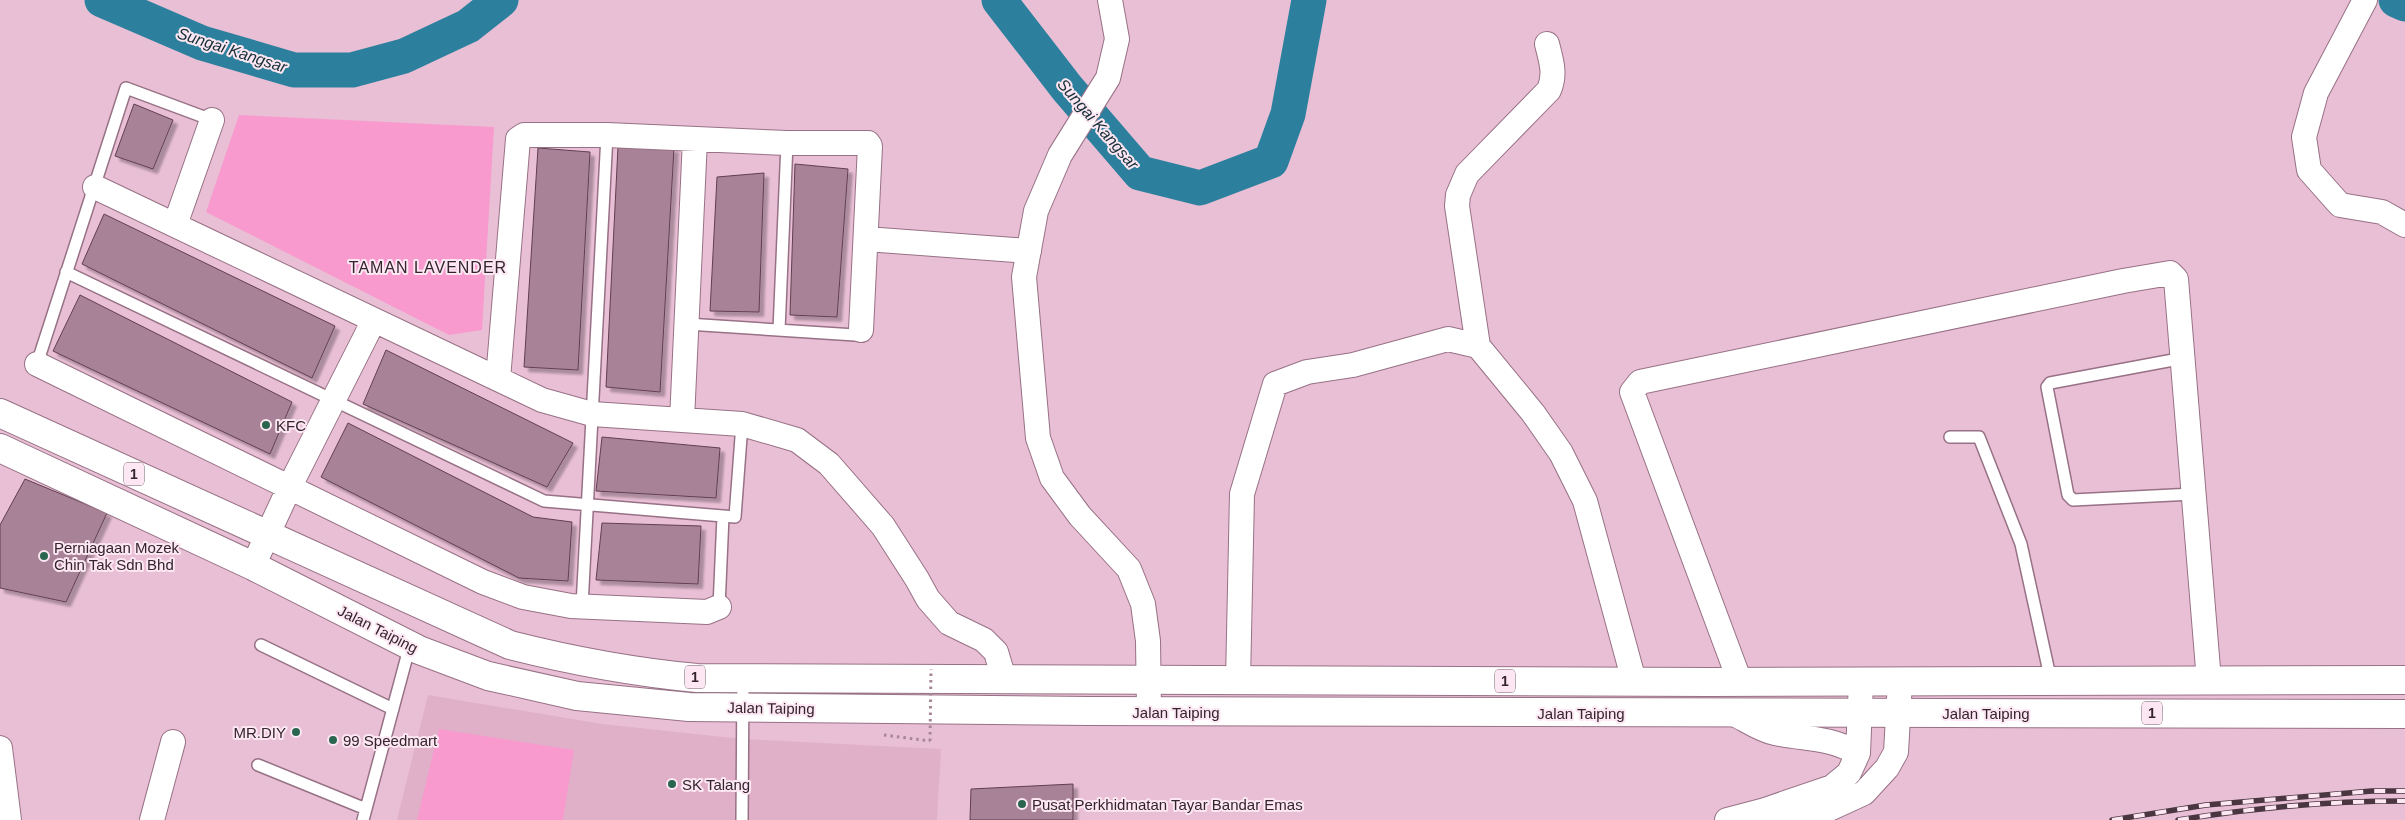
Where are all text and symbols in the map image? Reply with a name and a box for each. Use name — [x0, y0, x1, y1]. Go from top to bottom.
water label: Sungai Kangsar — [175, 24, 289, 76]
water label: Sungai Kangsar — [1054, 75, 1142, 173]
district label: TAMAN LAVENDER — [349, 259, 507, 276]
place label: KFC — [276, 417, 306, 434]
marker: KFC — [260, 419, 272, 431]
road number: 1 — [124, 462, 144, 486]
place label: Perniagaan Mozek Chin Tak Sdn Bhd — [54, 539, 180, 573]
marker: Perniagaan Mozek Chin Tak Sdn Bhd — [38, 550, 50, 562]
street label: Jalan Taiping — [335, 602, 421, 656]
road number: 1 — [685, 666, 705, 689]
road number: 1 — [1495, 669, 1515, 692]
street label: Jalan Taiping — [727, 699, 815, 717]
road number: 1 — [2142, 701, 2162, 724]
street label: Jalan Taiping — [1132, 704, 1220, 721]
street label: Jalan Taiping — [1537, 705, 1625, 722]
street label: Jalan Taiping — [1942, 705, 2030, 722]
place label: MR.DIY — [234, 724, 286, 741]
marker: MR.DIY — [290, 726, 302, 738]
place label: 99 Speedmart — [343, 732, 438, 749]
marker: 99 Speedmart — [327, 734, 339, 746]
place label: SK Talang — [682, 776, 750, 793]
marker: SK Talang — [666, 778, 678, 790]
place label: Pusat Perkhidmatan Tayar Bandar Emas — [1032, 796, 1303, 813]
marker: Pusat Perkhidmatan Tayar Bandar Emas — [1016, 798, 1028, 810]

